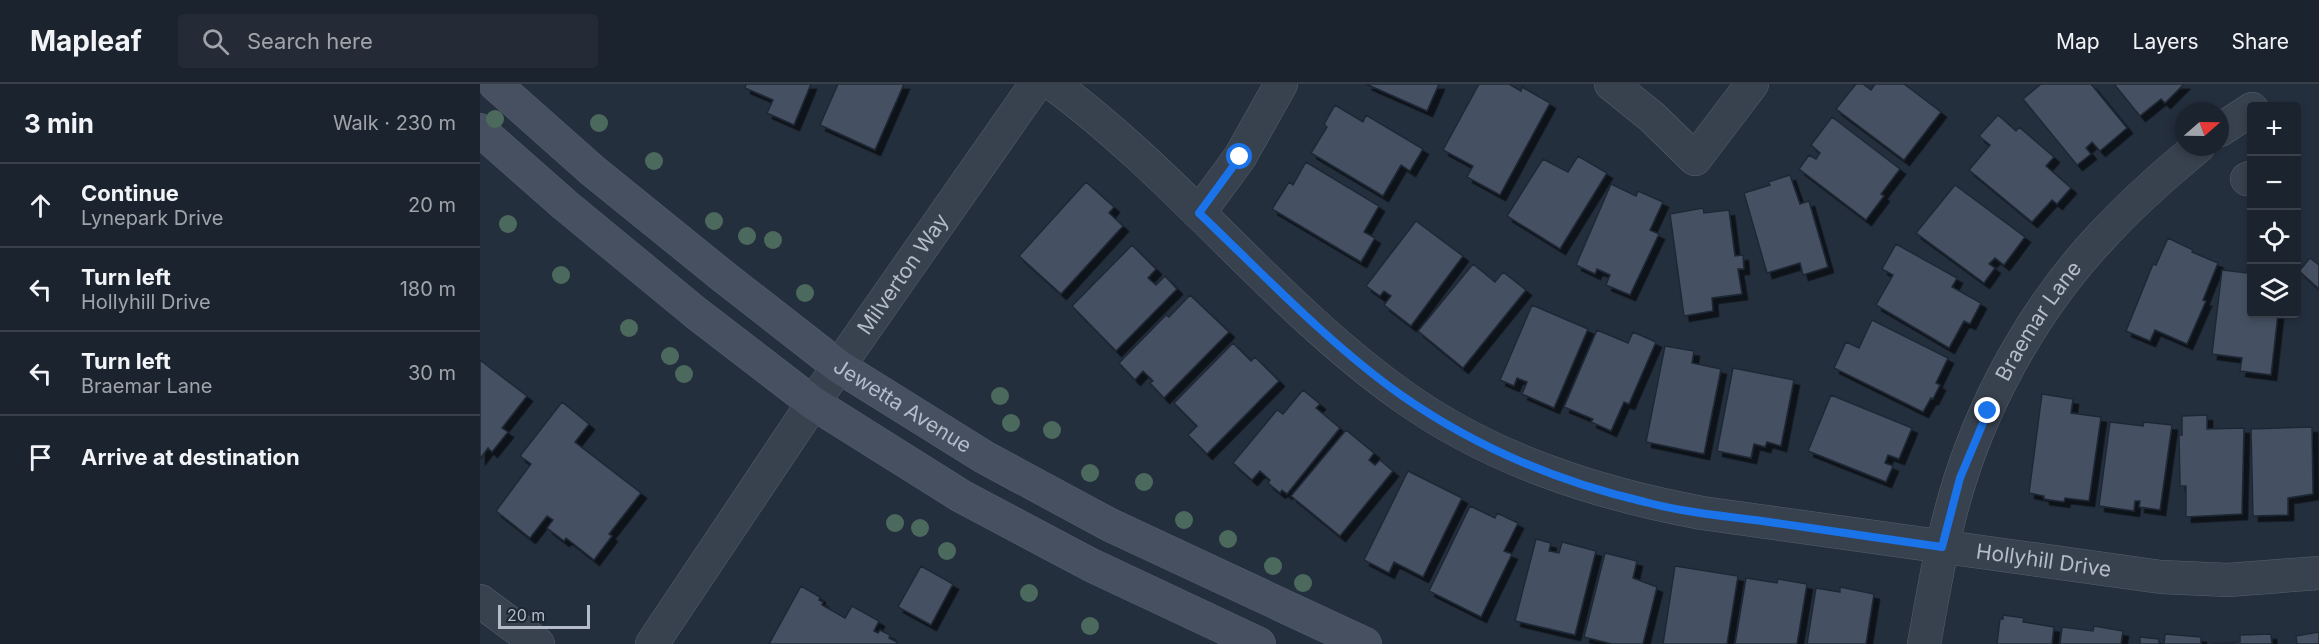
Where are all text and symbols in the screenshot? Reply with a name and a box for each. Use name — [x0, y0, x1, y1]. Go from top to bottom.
search box — [178, 14, 598, 68]
text: Mapleaf — [30, 24, 142, 58]
icon: search — [199, 25, 232, 58]
text: Search here — [247, 28, 373, 54]
text: Map — [2056, 29, 2100, 54]
text: Layers — [2133, 29, 2199, 54]
text: Share — [2232, 29, 2289, 54]
north arrow — [2175, 102, 2229, 156]
map controls — [2247, 102, 2301, 318]
button: + — [2247, 102, 2301, 156]
text: 3 min — [24, 108, 94, 139]
text: Walk · 230 m — [333, 111, 456, 135]
route start — [1226, 143, 1252, 169]
button: − — [2247, 156, 2301, 210]
text: Continue — [81, 180, 179, 206]
icon: ahead — [24, 189, 57, 222]
text: 20 m — [408, 193, 456, 217]
text: Lynepark Drive — [81, 206, 223, 230]
street label: Milverton Way — [852, 209, 954, 339]
button: locate — [2247, 210, 2301, 264]
street label: Braemar Lane — [1990, 256, 2086, 385]
text: Turn left — [81, 264, 171, 290]
button: layers — [2247, 264, 2301, 318]
icon: left — [24, 273, 57, 306]
text: 180 m — [400, 277, 456, 301]
text: Hollyhill Drive — [81, 290, 211, 314]
text: Turn left — [81, 348, 171, 374]
street label: Jewetta Avenue — [829, 353, 976, 458]
icon: left — [24, 357, 57, 390]
text: 30 m — [408, 361, 456, 385]
text: Braemar Lane — [81, 374, 212, 398]
route end — [1974, 397, 2000, 423]
icon: arrive — [24, 441, 57, 474]
text: Arrive at destination — [81, 444, 300, 470]
street label: Hollyhill Drive — [1975, 538, 2113, 582]
scale bar — [498, 602, 590, 630]
text: 20 m — [507, 605, 545, 625]

